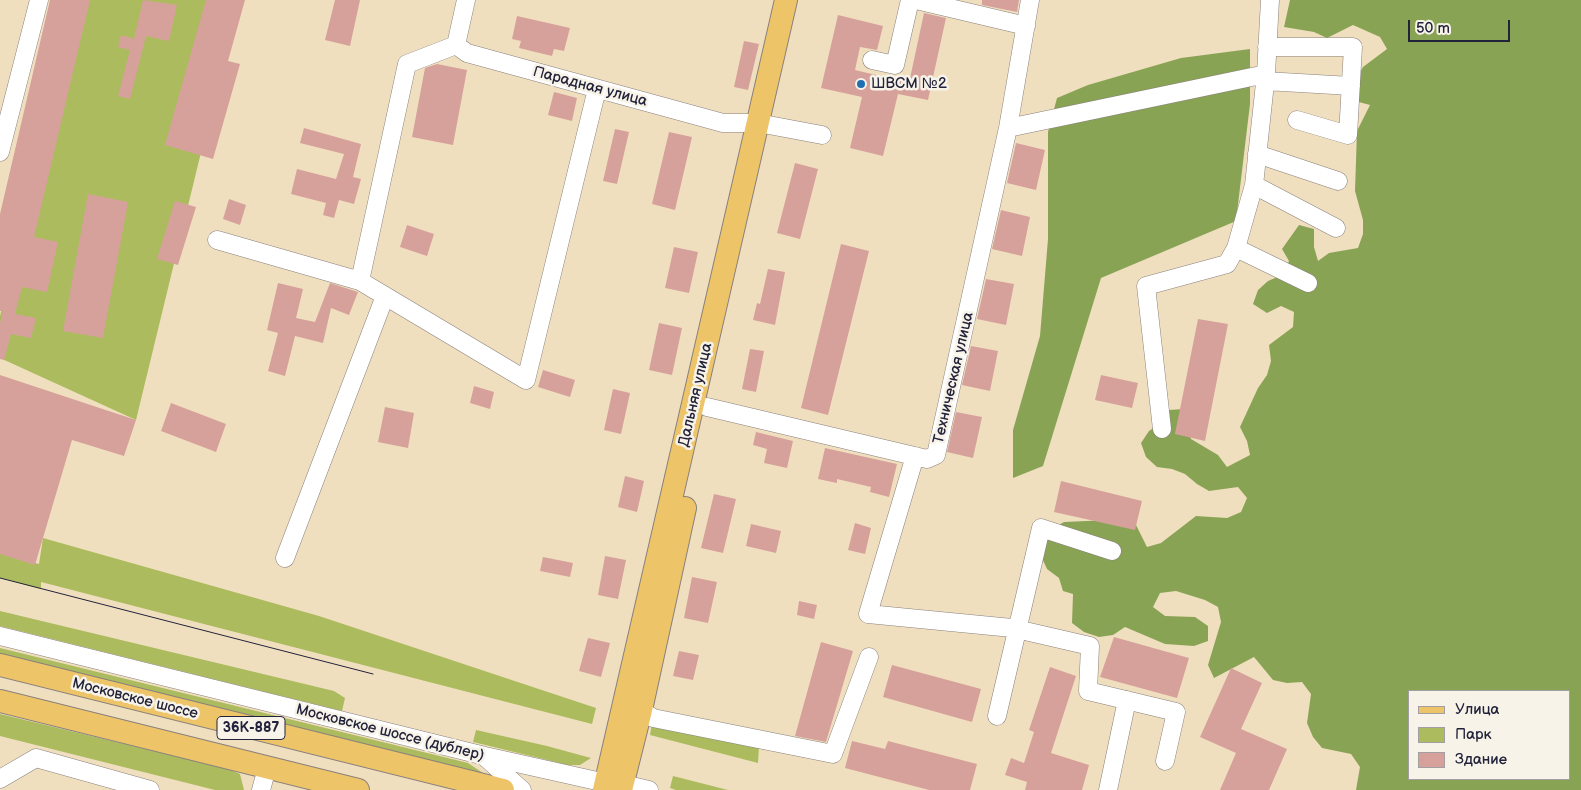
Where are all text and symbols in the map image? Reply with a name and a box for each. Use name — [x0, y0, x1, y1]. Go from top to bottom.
scale bar — [1411, 10, 1514, 42]
text: 50 m — [1416, 19, 1450, 38]
street label: Парадная улица — [531, 63, 649, 111]
place label: ШВСМ №2 — [871, 75, 947, 93]
marker: ШВСМ №2 — [855, 78, 867, 90]
street label: Техническая улица — [930, 310, 978, 446]
street label: Дальняя улица — [675, 341, 717, 449]
street label: Московское шоссе — [70, 675, 200, 723]
legend — [1408, 690, 1571, 780]
text: Улица — [1455, 700, 1499, 719]
street label: Московское шоссе (дублер) — [294, 701, 486, 765]
road number: 36К-887 — [217, 716, 285, 740]
text: Парк — [1455, 725, 1492, 744]
text: Здание — [1455, 750, 1507, 769]

